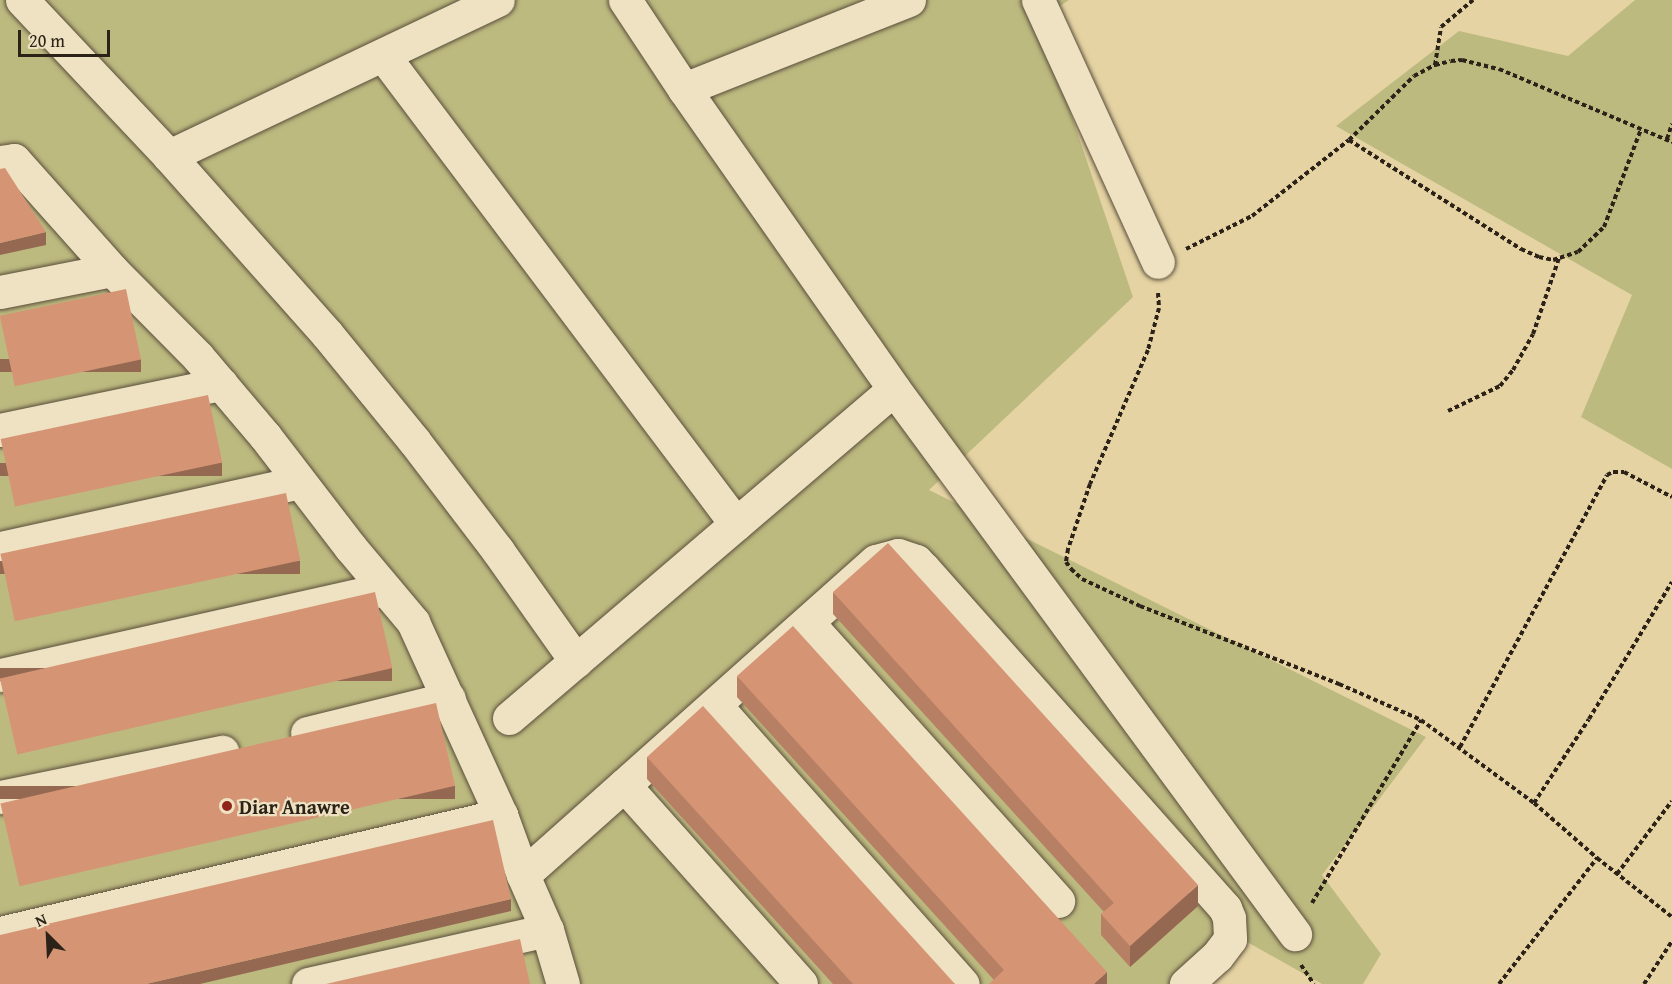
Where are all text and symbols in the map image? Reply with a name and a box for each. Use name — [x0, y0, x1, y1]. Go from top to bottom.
scale bar — [21, 18, 112, 56]
text: 20 m — [29, 27, 65, 54]
place label: Diar Anawre — [239, 794, 350, 818]
marker: Diar Anawre — [220, 799, 234, 813]
north arrow — [18, 906, 78, 966]
text: N — [31, 906, 50, 933]

